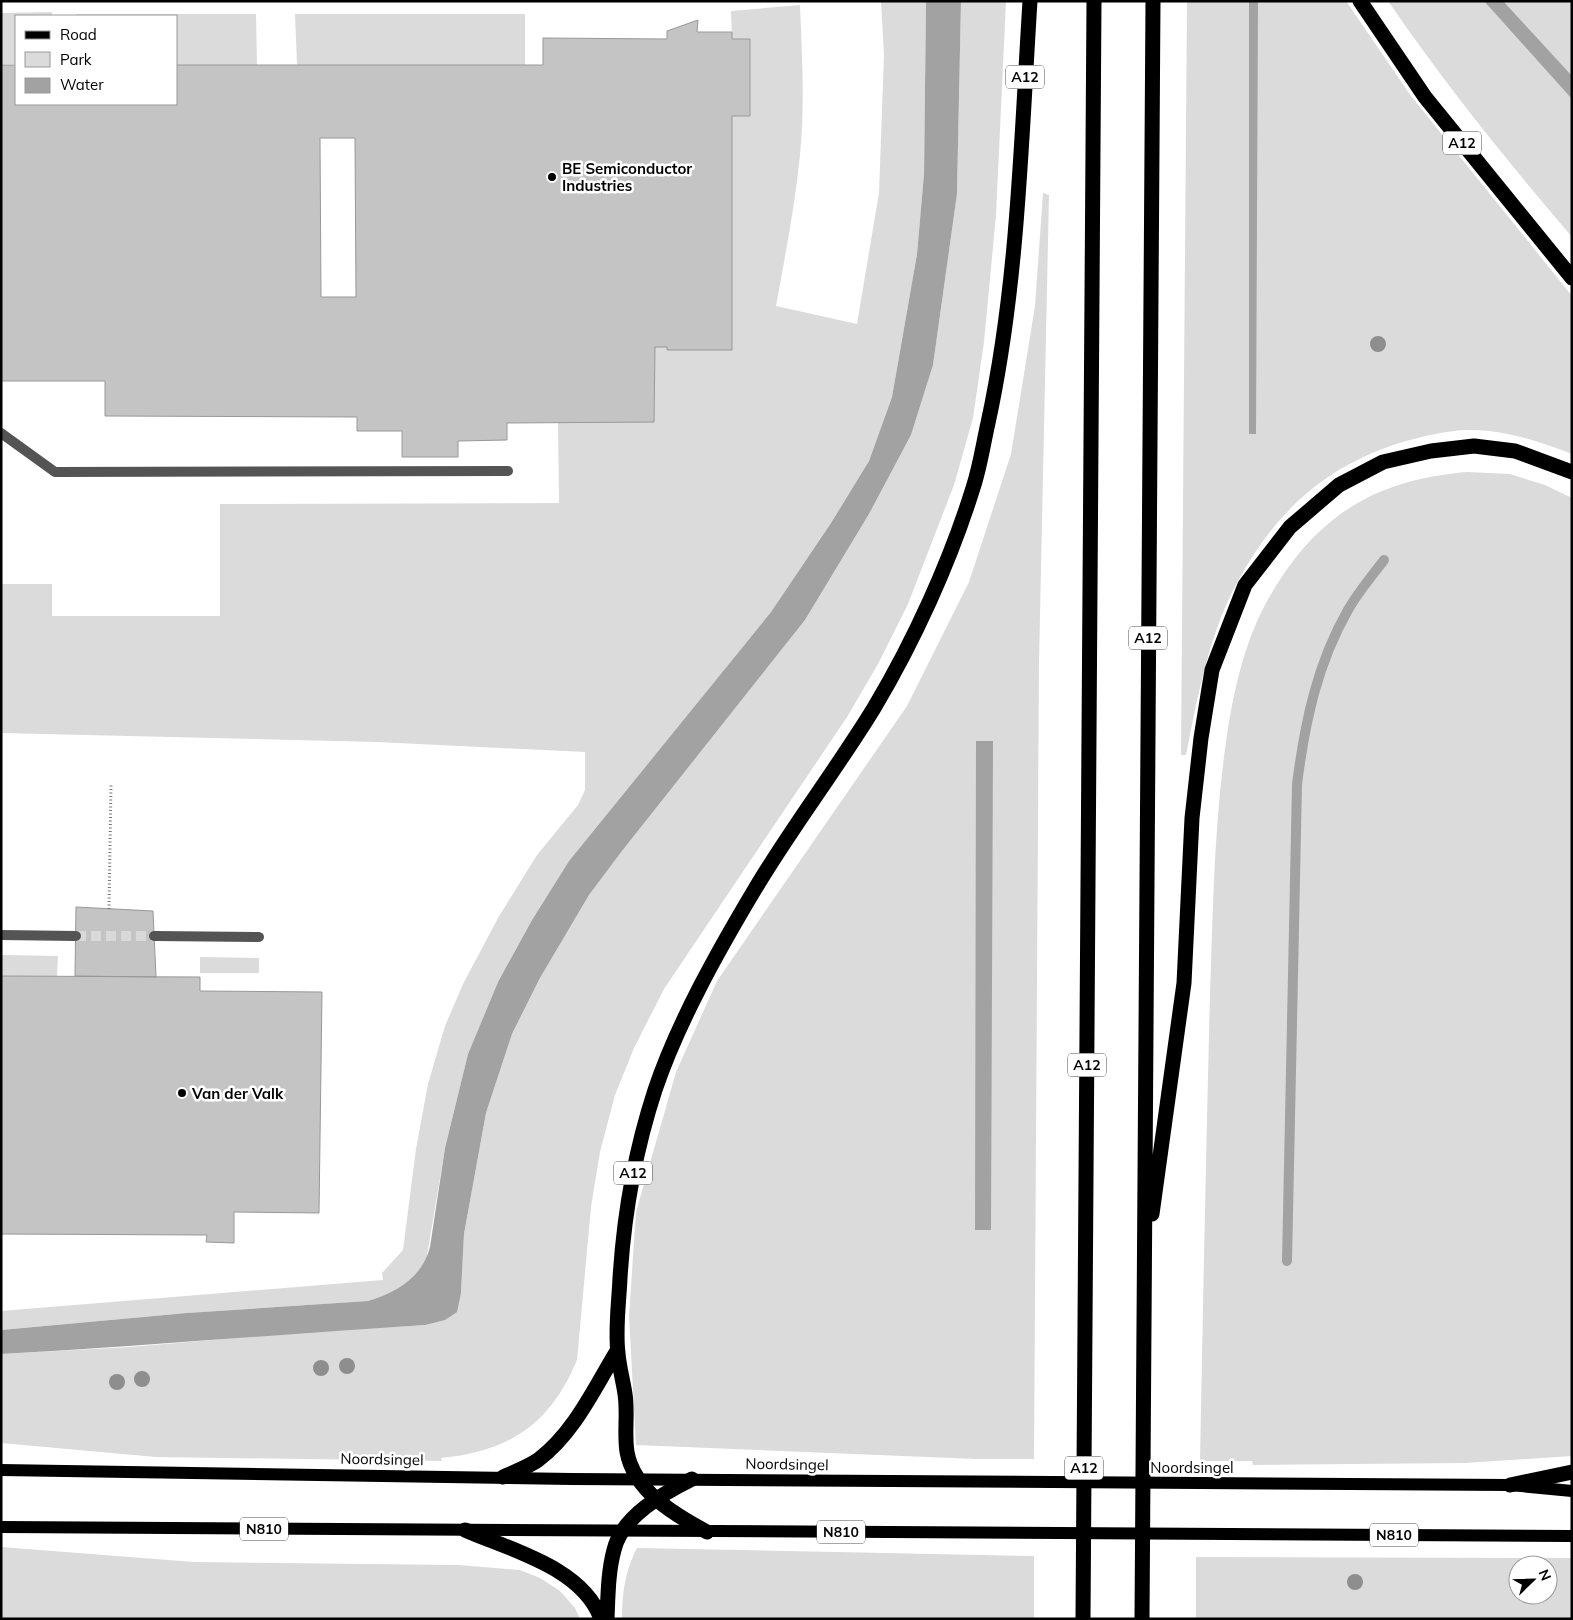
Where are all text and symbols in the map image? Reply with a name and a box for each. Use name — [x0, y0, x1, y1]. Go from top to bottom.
legend — [15, 15, 178, 105]
text: Road — [60, 25, 97, 44]
text: Park — [60, 50, 92, 69]
road number: A12 — [1006, 66, 1044, 88]
text: Water — [60, 75, 104, 94]
road number: A12 — [1443, 132, 1481, 154]
place label: BE Semiconductor Industries — [562, 159, 692, 195]
marker: BE Semiconductor Industries — [546, 171, 558, 183]
road number: A12 — [1129, 626, 1167, 650]
road number: A12 — [1068, 1054, 1106, 1076]
place label: Van der Valk — [191, 1084, 284, 1103]
marker: Van der Valk — [176, 1087, 188, 1099]
road number: A12 — [614, 1162, 652, 1184]
street label: Noordsingel — [340, 1449, 424, 1469]
street label: Noordsingel — [745, 1454, 829, 1474]
road number: A12 — [1065, 1456, 1103, 1480]
street label: Noordsingel — [1150, 1458, 1234, 1477]
road number: N810 — [240, 1518, 288, 1540]
road number: N810 — [817, 1520, 865, 1544]
road number: N810 — [1370, 1524, 1418, 1546]
north arrow — [1508, 1555, 1558, 1605]
text: N — [1535, 1567, 1555, 1583]

